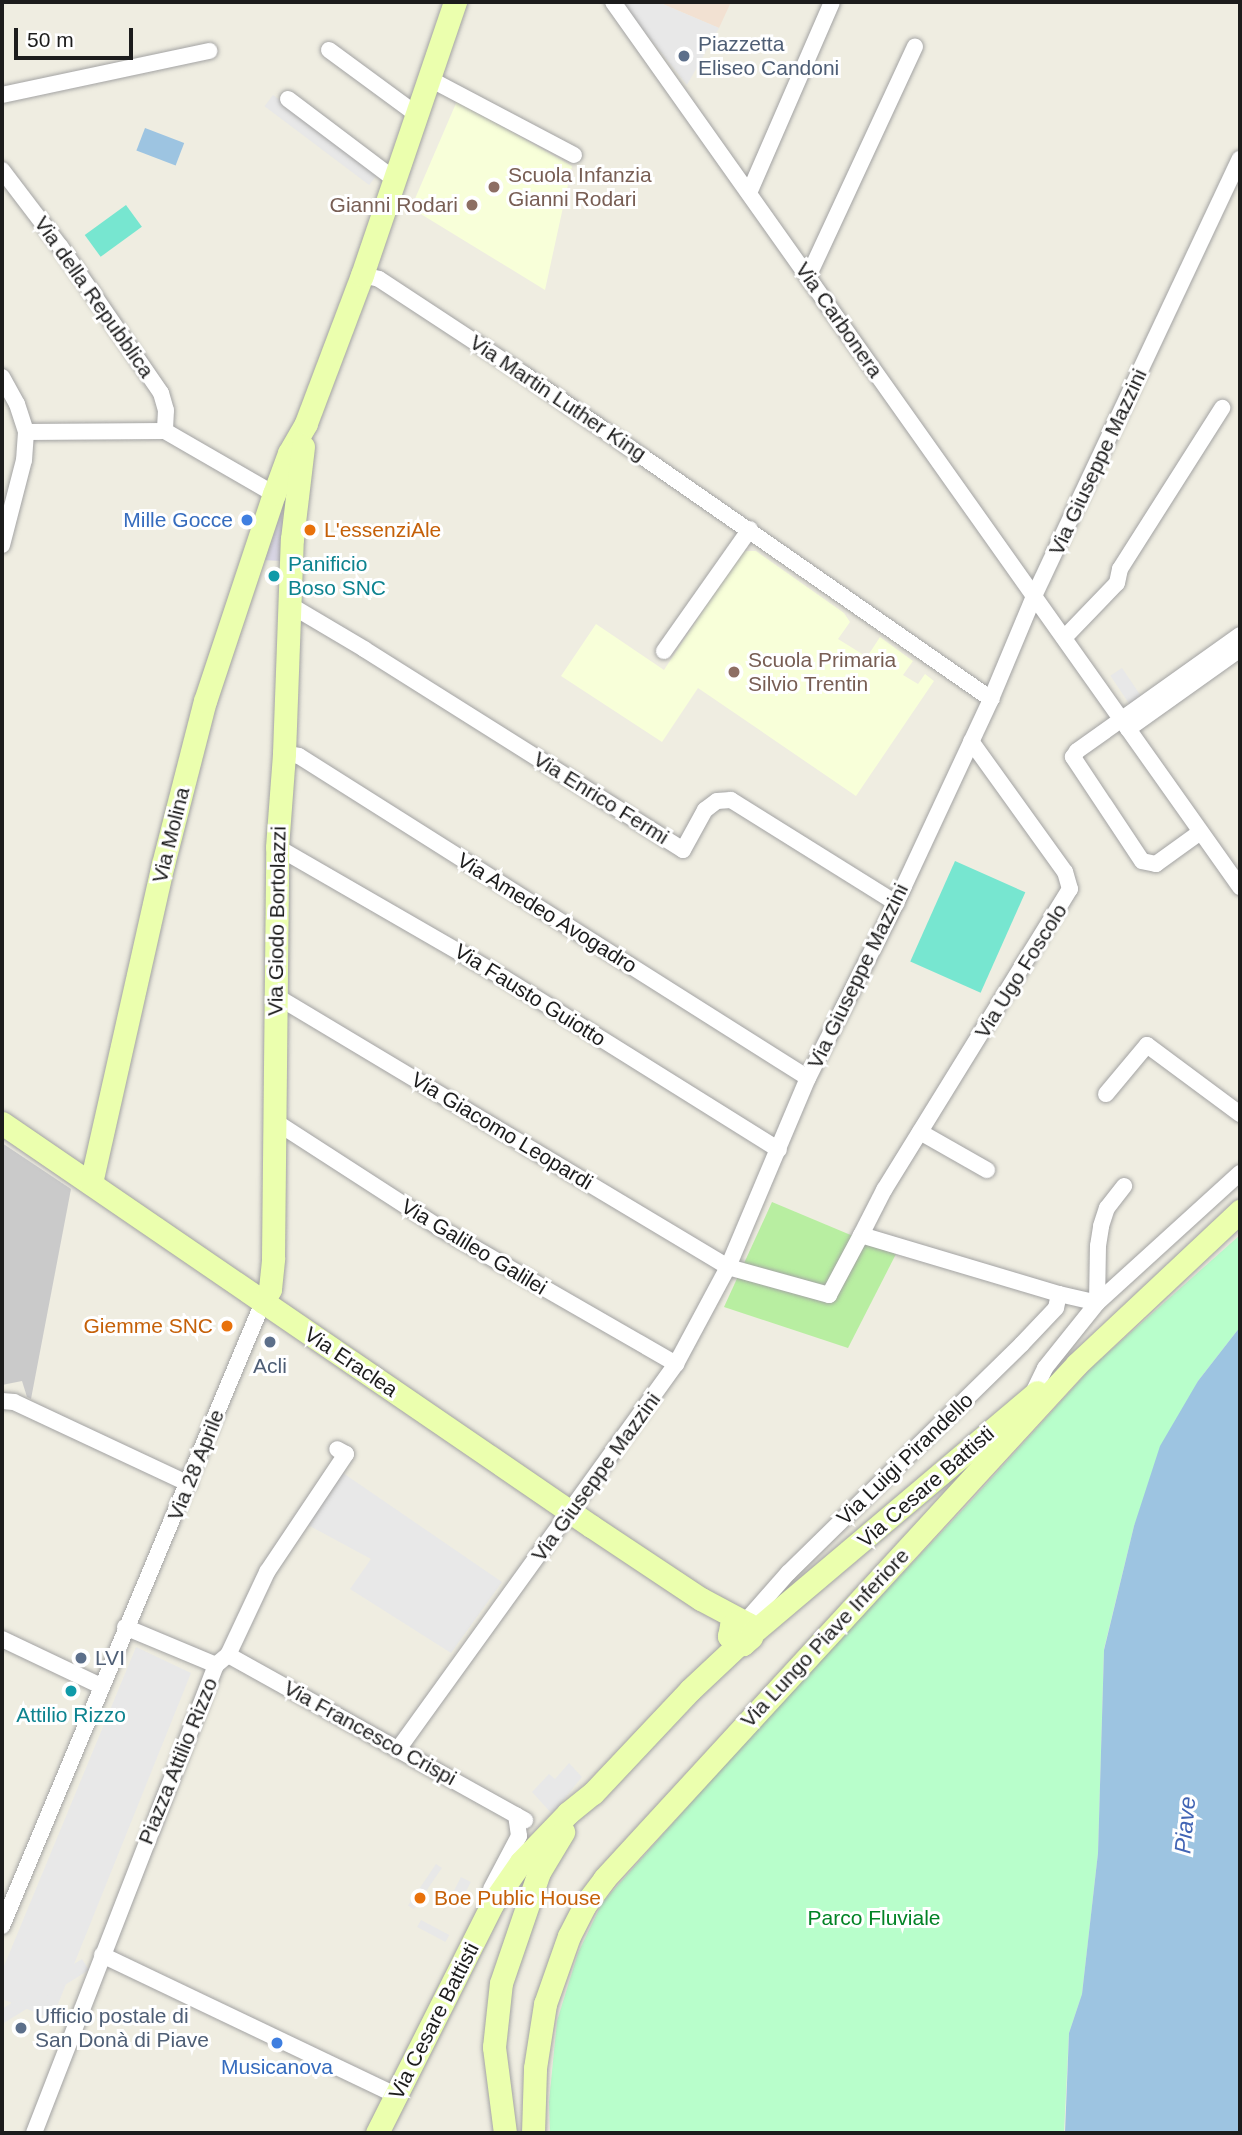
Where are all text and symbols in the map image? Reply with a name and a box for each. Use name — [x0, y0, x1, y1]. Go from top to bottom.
scale bar — [18, 14, 136, 58]
text: 50 m — [27, 28, 74, 51]
place label: Piazzetta Eliseo Candoni — [698, 31, 839, 81]
marker: Piazzetta Eliseo Candoni — [676, 48, 692, 64]
place label: Scuola Infanzia Gianni Rodari — [508, 162, 652, 212]
marker: Scuola Infanzia Gianni Rodari — [486, 179, 502, 195]
place label: Gianni Rodari — [330, 192, 458, 218]
marker: Gianni Rodari — [464, 197, 480, 213]
street label: Via della Repubblica — [29, 212, 159, 382]
street label: Via Carbonera — [790, 257, 888, 383]
street label: Via Martin Luther King — [465, 330, 651, 466]
street label: Via Giuseppe Mazzini — [1044, 365, 1152, 559]
place label: Mille Gocce — [123, 507, 233, 533]
marker: Mille Gocce — [239, 512, 255, 528]
place label: L'essenziAle — [324, 517, 441, 543]
marker: L'essenziAle — [302, 522, 318, 538]
place label: Panificio Boso SNC — [288, 551, 386, 601]
marker: Panificio Boso SNC — [266, 568, 282, 584]
place label: Scuola Primaria Silvio Trentin — [748, 647, 896, 697]
marker: Scuola Primaria Silvio Trentin — [726, 664, 742, 680]
street label: Via Enrico Fermi — [529, 746, 673, 850]
street label: Via Molina — [147, 785, 195, 885]
street label: Via Giodo Bortolazzi — [263, 826, 291, 1016]
street label: Via Amedeo Avogadro — [452, 847, 642, 979]
street label: Via Giuseppe Mazzini — [802, 879, 914, 1073]
street label: Via Ugo Foscolo — [970, 899, 1072, 1043]
street label: Via Fausto Guiotto — [450, 938, 610, 1052]
street label: Via Giacomo Leopardi — [407, 1067, 597, 1195]
street label: Via Galileo Galilei — [397, 1194, 551, 1300]
place label: Giemme SNC — [83, 1313, 213, 1339]
marker: Giemme SNC — [219, 1318, 235, 1334]
street label: Via Eraclea — [300, 1322, 402, 1402]
marker: Acli — [262, 1334, 278, 1350]
place label: Acli — [253, 1353, 287, 1379]
street label: Via Giuseppe Mazzini — [526, 1388, 666, 1566]
street label: Via Luigi Pirandello — [832, 1388, 978, 1530]
street label: Via 28 Aprile — [162, 1405, 230, 1525]
street label: Via Cesare Battisti — [853, 1421, 999, 1553]
street label: Via Lungo Piave Inferiore — [736, 1543, 914, 1733]
place label: LVI — [95, 1645, 125, 1671]
marker: LVI — [73, 1650, 89, 1666]
street label: Piazza Attilio Rizzo — [133, 1674, 223, 1848]
street label: Via Francesco Crispi — [279, 1675, 461, 1791]
marker: Attilio Rizzo — [63, 1683, 79, 1699]
place label: Attilio Rizzo — [16, 1702, 126, 1728]
water label: Piave — [1169, 1795, 1201, 1855]
place label: Boe Public House — [434, 1885, 601, 1911]
marker: Boe Public House — [412, 1890, 428, 1906]
park label: Parco Fluviale — [807, 1905, 941, 1931]
street label: Via Cesare Battisti — [384, 1938, 484, 2104]
place label: Ufficio postale di San Donà di Piave — [35, 2003, 209, 2053]
marker: Ufficio postale di San Donà di Piave — [13, 2020, 29, 2036]
marker: Musicanova — [269, 2035, 285, 2051]
place label: Musicanova — [221, 2054, 333, 2080]

